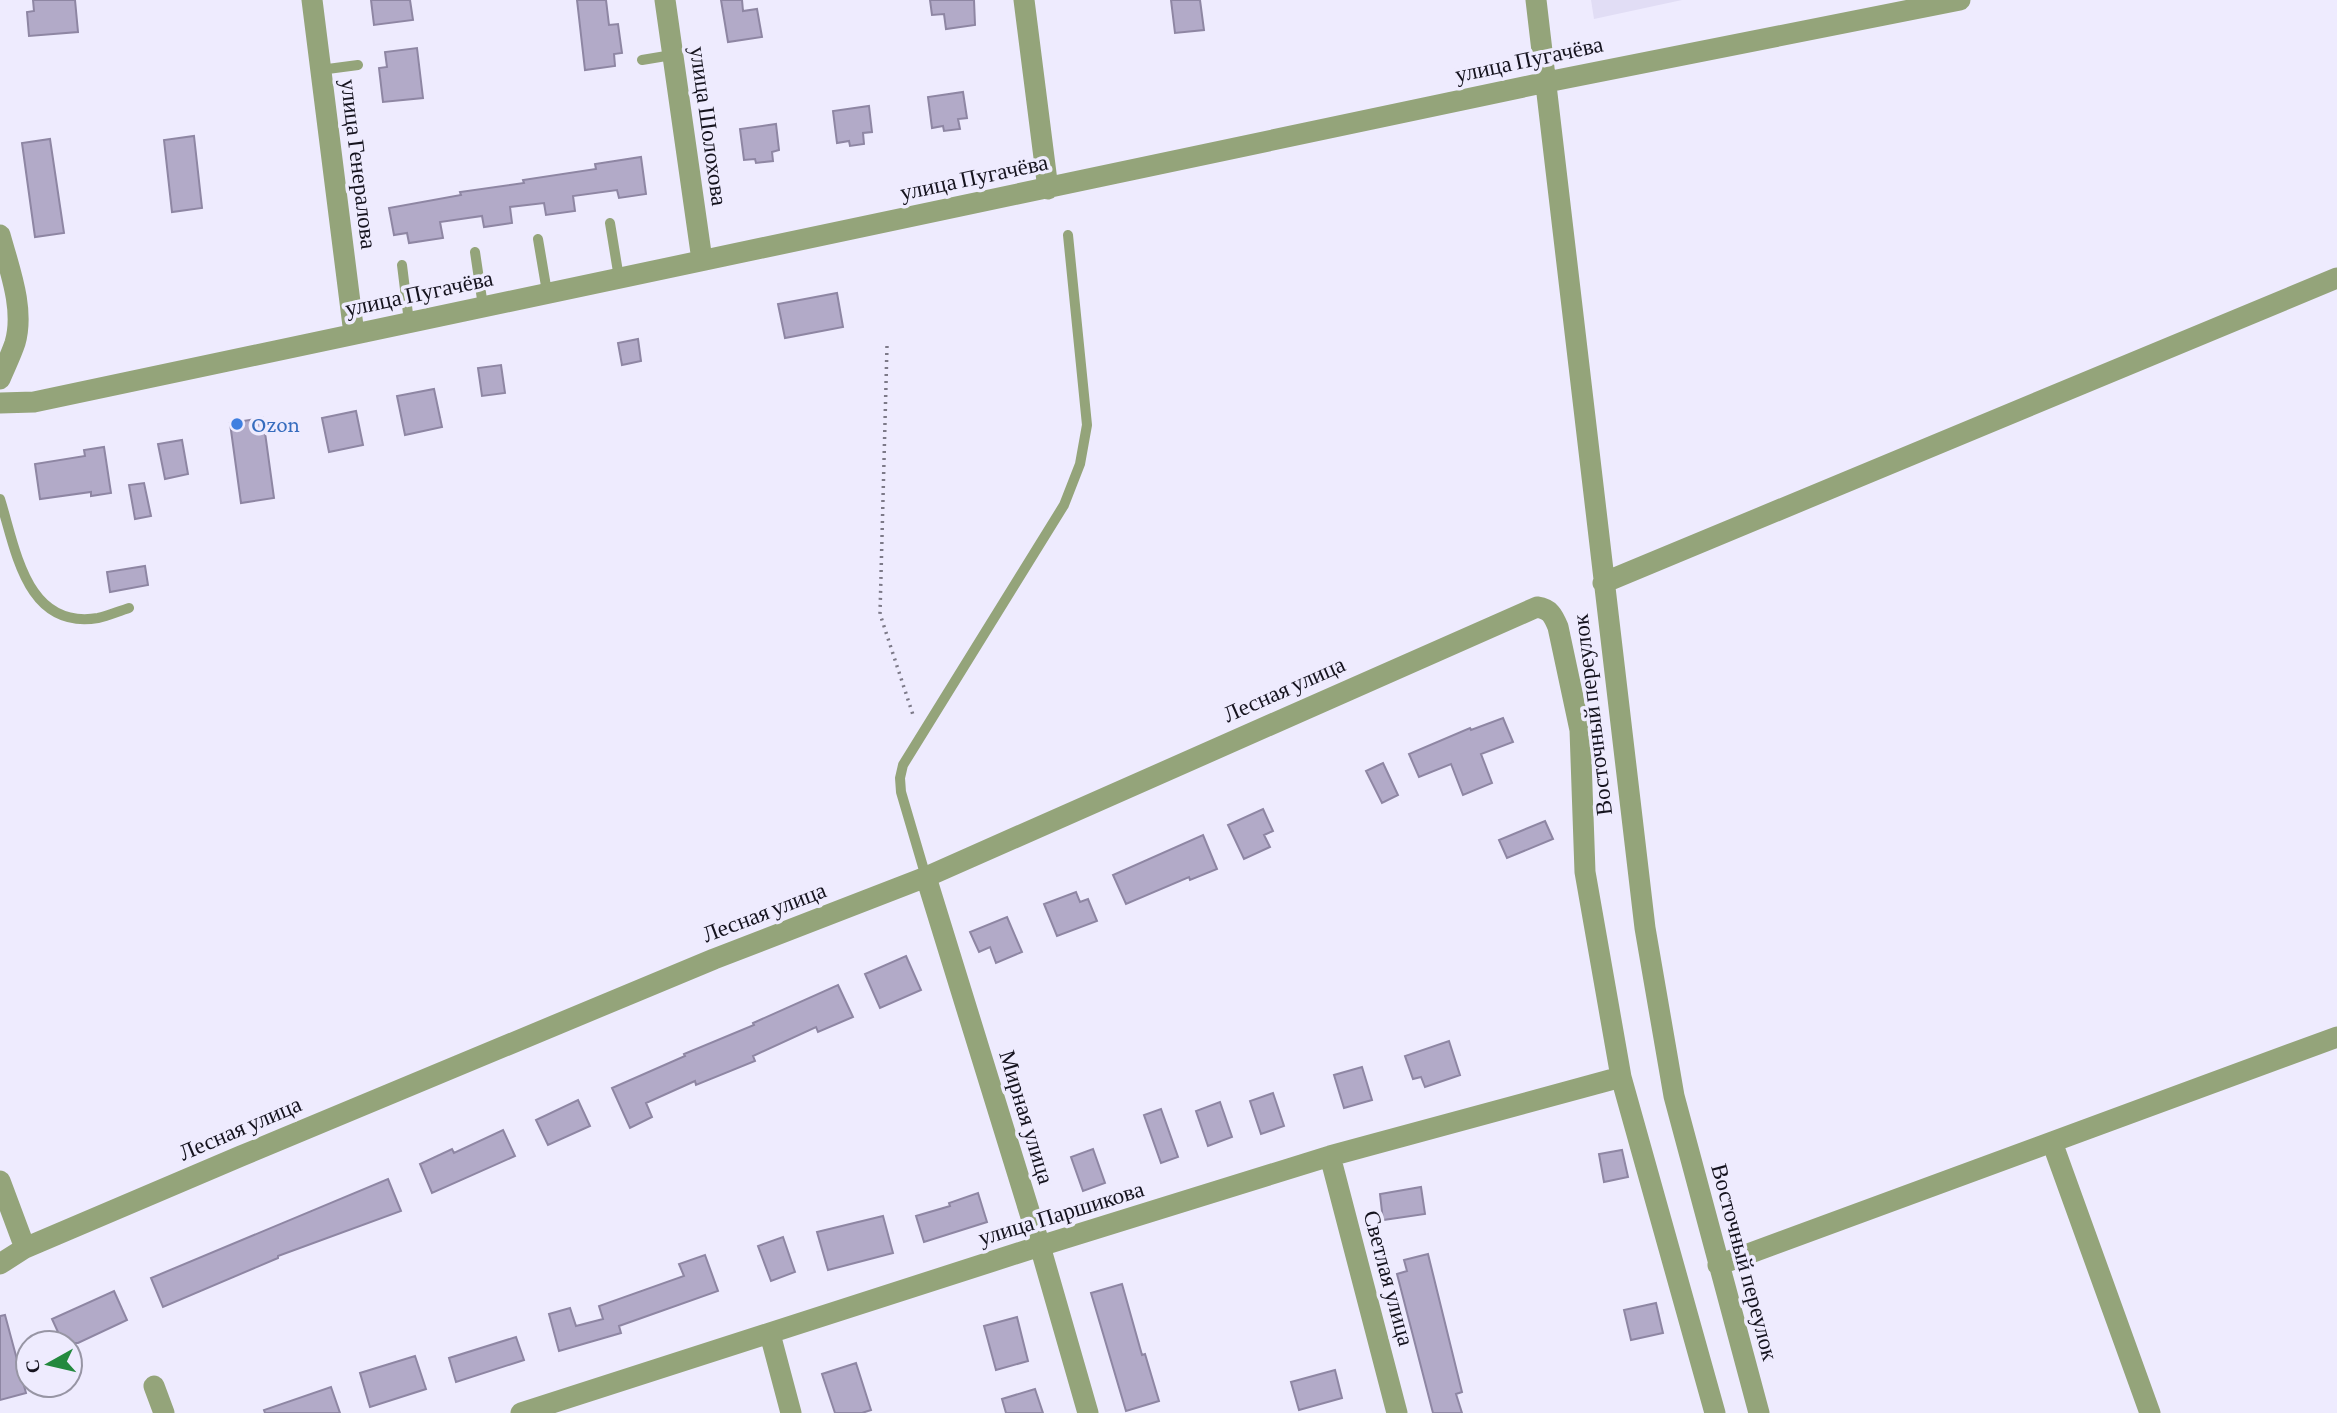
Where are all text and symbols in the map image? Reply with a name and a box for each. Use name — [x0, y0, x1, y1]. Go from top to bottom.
street label: улица Пугачёва — [1453, 31, 1605, 87]
street label: улица Шолохова — [685, 45, 733, 207]
street label: улица Генералова — [336, 78, 382, 250]
street label: улица Пугачёва — [898, 149, 1050, 205]
street label: улица Пугачёва — [343, 265, 495, 321]
place label: Ozon — [251, 411, 300, 437]
marker: Ozon — [229, 416, 245, 432]
street label: Восточный переулок — [1567, 612, 1617, 817]
street label: Лесная улица — [1219, 651, 1349, 727]
street label: Лесная улица — [698, 876, 830, 948]
street label: Мирная улица — [994, 1047, 1060, 1187]
street label: Лесная улица — [175, 1091, 305, 1165]
street label: Восточный переулок — [1706, 1161, 1784, 1364]
street label: улица Паршикова — [975, 1175, 1147, 1251]
street label: Светлая улица — [1358, 1207, 1420, 1349]
north arrow — [14, 1329, 84, 1399]
text: С — [21, 1358, 44, 1375]

